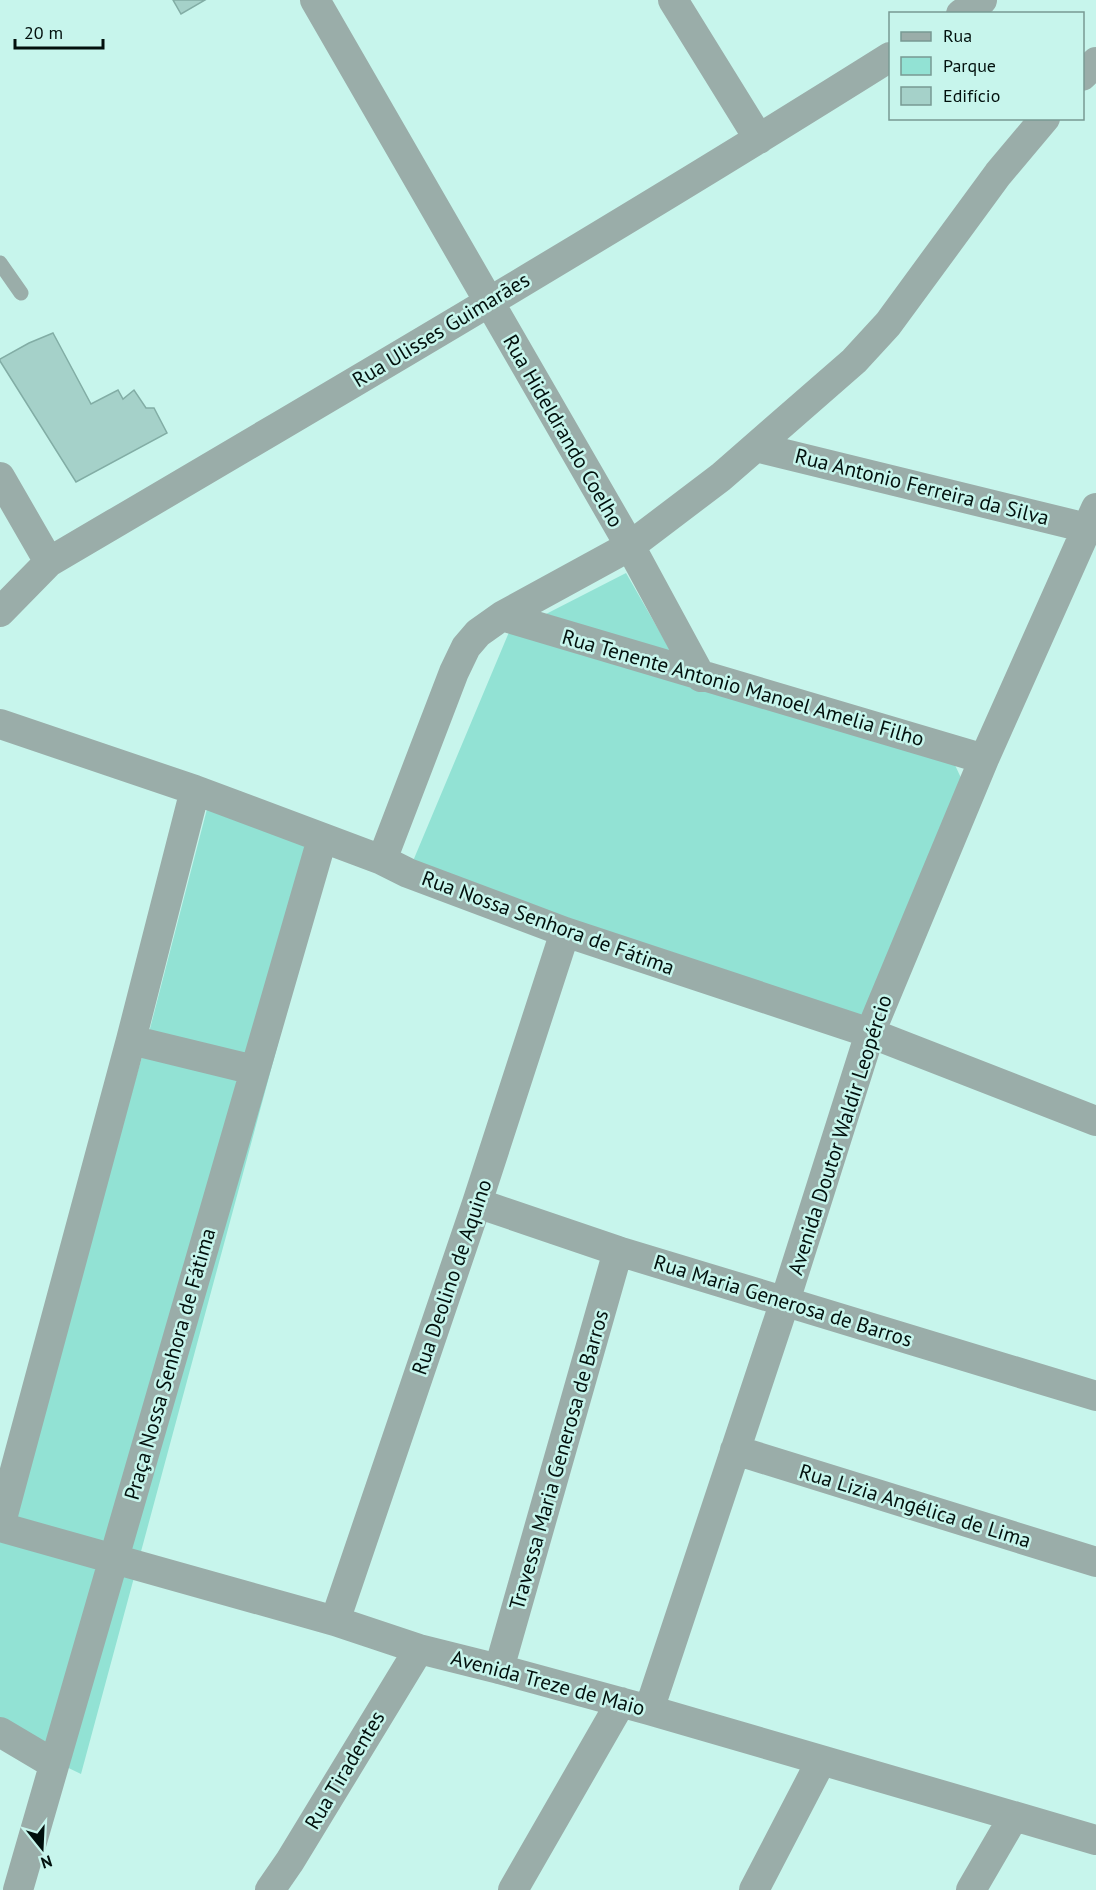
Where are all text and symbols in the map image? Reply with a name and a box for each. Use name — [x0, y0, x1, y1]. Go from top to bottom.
scale bar — [15, 12, 104, 50]
legend — [889, 12, 1084, 120]
text: 20 m — [24, 21, 63, 44]
text: Rua — [943, 24, 972, 47]
text: Parque — [943, 54, 996, 77]
text: Edifício — [943, 84, 1000, 107]
street label: Rua Ulisses Guimarães — [347, 266, 534, 393]
street label: Rua Hideldrando Coelho — [497, 330, 630, 532]
street label: Rua Antonio Ferreira da Silva — [792, 442, 1052, 531]
street label: Rua Tenente Antonio Manoel Amelia Filho — [559, 623, 927, 752]
street label: Rua Nossa Senhora de Fátima — [418, 864, 678, 981]
street label: Avenida Doutor Waldir Leopércio — [781, 991, 898, 1278]
street label: Rua Deolino de Aquino — [405, 1176, 498, 1378]
street label: Praça Nossa Senhora de Fátima — [118, 1225, 221, 1503]
street label: Rua Maria Generosa de Barros — [651, 1248, 916, 1353]
street label: Travessa Maria Generosa de Barros — [503, 1307, 614, 1613]
street label: Rua Lizia Angélica de Lima — [796, 1457, 1034, 1554]
street label: Avenida Treze de Maio — [448, 1644, 648, 1721]
street label: Rua Tiradentes — [299, 1705, 391, 1834]
north arrow — [12, 1818, 72, 1878]
text: N — [39, 1851, 55, 1873]

